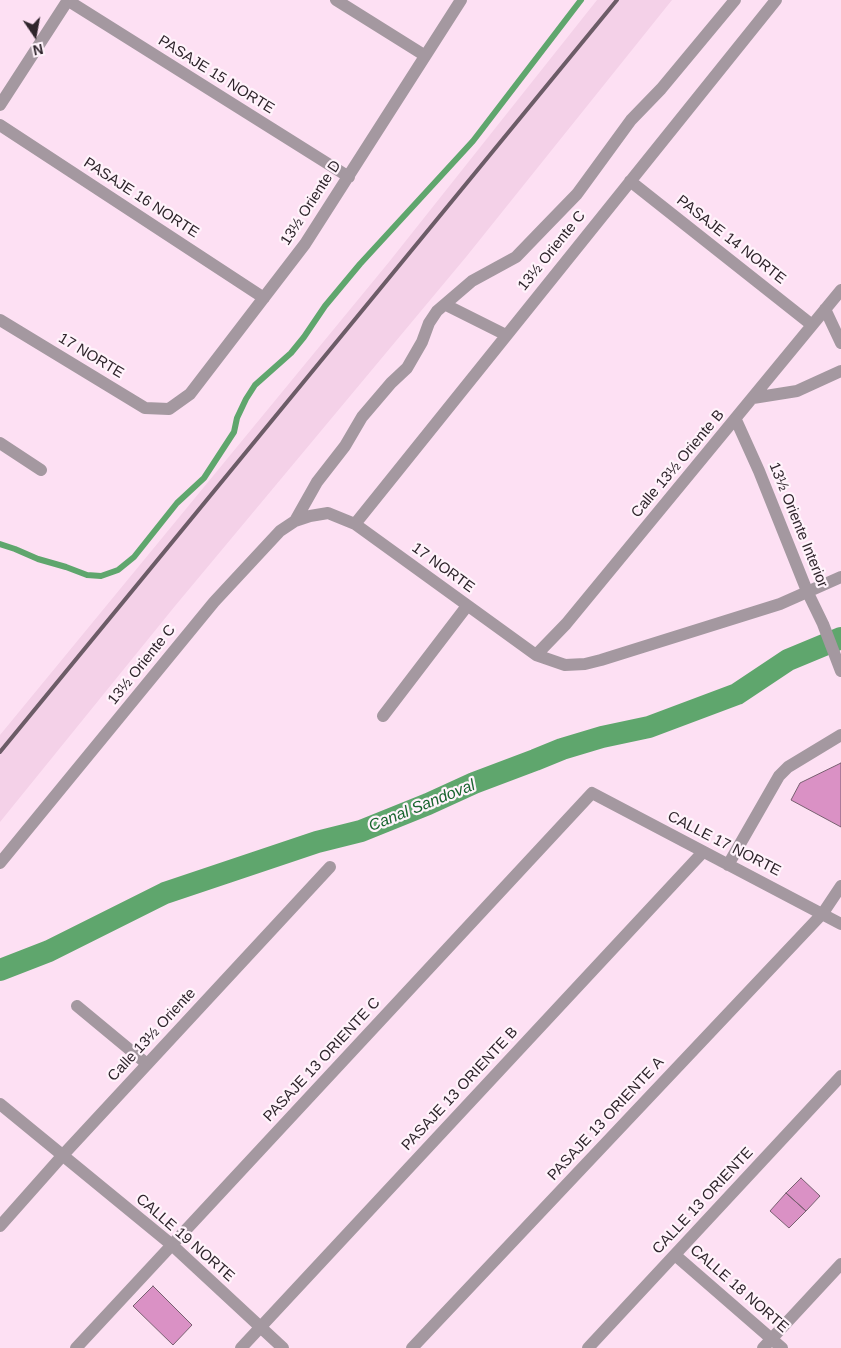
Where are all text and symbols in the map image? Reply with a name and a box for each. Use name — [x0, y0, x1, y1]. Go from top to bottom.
north arrow — [10, 10, 60, 60]
street label: PASAJE 15 NORTE — [155, 32, 277, 118]
text: N — [32, 41, 45, 59]
street label: PASAJE 16 NORTE — [80, 154, 202, 242]
street label: 13½ Oriente D — [277, 157, 345, 249]
street label: PASAJE 14 NORTE — [673, 192, 789, 288]
street label: 13½ Oriente C — [514, 207, 590, 295]
street label: 17 NORTE — [55, 329, 127, 383]
street label: Calle 13½ Oriente B — [628, 406, 728, 522]
street label: 13½ Oriente Interior — [765, 460, 831, 590]
street label: 17 NORTE — [408, 539, 478, 597]
street label: 13½ Oriente C — [104, 621, 180, 709]
water label: Canal Sandoval — [366, 776, 478, 836]
street label: CALLE 17 NORTE — [664, 808, 784, 880]
street label: Calle 13½ Oriente — [104, 985, 200, 1085]
street label: PASAJE 13 ORIENTE C — [260, 994, 384, 1126]
street label: PASAJE 13 ORIENTE B — [398, 1024, 522, 1154]
street label: PASAJE 13 ORIENTE A — [544, 1054, 668, 1184]
street label: CALLE 13 ORIENTE — [649, 1144, 757, 1258]
street label: CALLE 19 NORTE — [132, 1190, 238, 1286]
street label: CALLE 18 NORTE — [686, 1241, 792, 1337]

